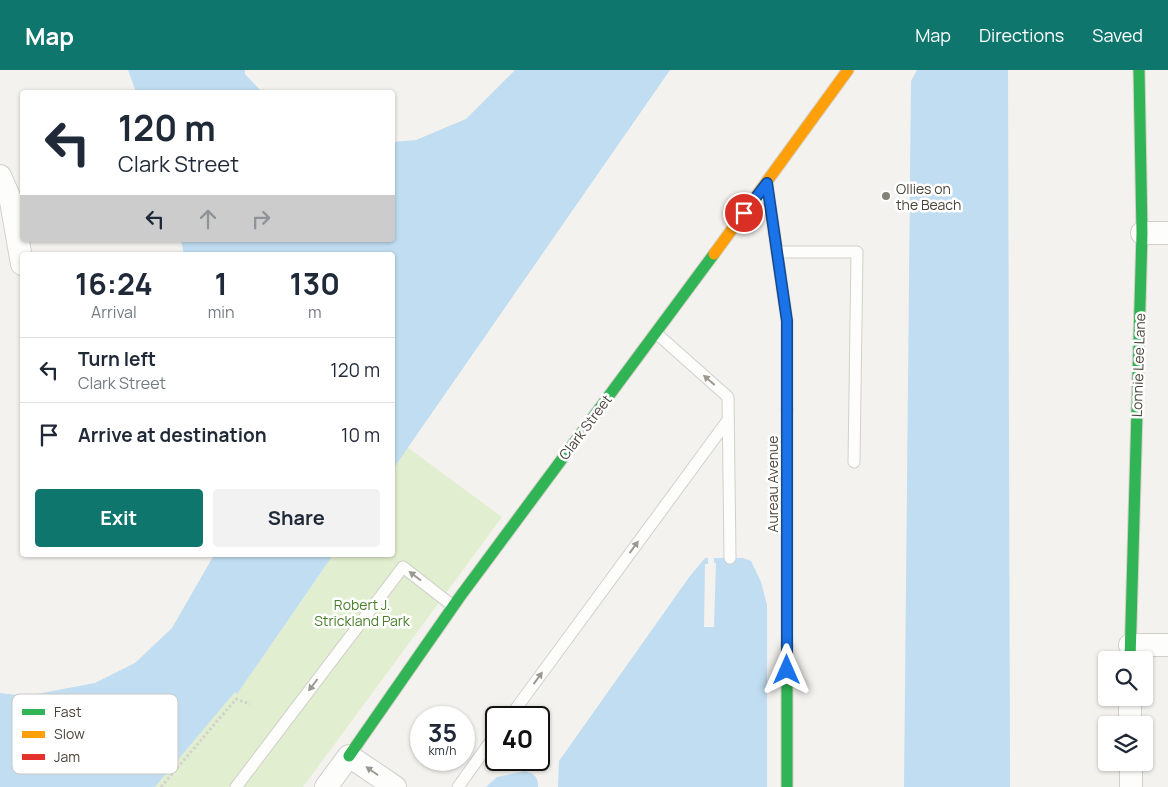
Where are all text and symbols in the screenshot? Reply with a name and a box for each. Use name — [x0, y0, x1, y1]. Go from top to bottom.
text: Map — [25, 19, 74, 52]
text: Map — [915, 23, 951, 47]
text: Directions — [979, 23, 1064, 47]
text: Saved — [1092, 23, 1143, 47]
text: 120 m — [118, 104, 216, 152]
icon: left — [35, 110, 100, 175]
text: Clark Street — [118, 149, 239, 179]
place label: Ollies on the Beach — [896, 179, 961, 214]
marker: Ollies on the Beach — [880, 190, 892, 202]
pin — [723, 192, 765, 234]
icon: arrive — [730, 199, 758, 227]
icon: left — [141, 205, 169, 233]
icon: ahead — [194, 205, 222, 233]
icon: right — [247, 205, 275, 233]
text: 16:24 — [75, 263, 153, 304]
text: 1 — [215, 263, 228, 304]
text: 130 — [290, 263, 340, 304]
text: Arrival — [91, 301, 137, 323]
text: min — [208, 301, 235, 323]
text: m — [308, 301, 322, 323]
street label: Lonnie Lee Lane — [1127, 313, 1149, 417]
text: Turn left — [78, 346, 156, 372]
icon: left — [35, 356, 63, 384]
text: 120 m — [330, 357, 380, 383]
text: Clark Street — [78, 372, 166, 394]
one-way arrow — [702, 374, 715, 385]
street label: Clark Street — [554, 390, 616, 463]
icon: arrive — [35, 421, 63, 449]
text: Arrive at destination — [78, 422, 267, 448]
text: 10 m — [341, 422, 380, 448]
street label: Aureau Avenue — [763, 436, 782, 532]
button: Exit — [35, 489, 203, 547]
button: Share — [213, 489, 380, 547]
one-way arrow — [629, 540, 639, 554]
one-way arrow — [408, 571, 422, 581]
park label: Robert J. Strickland Park — [314, 595, 411, 630]
position arrow — [760, 643, 812, 695]
map controls — [1098, 651, 1153, 771]
button: search — [1098, 651, 1153, 706]
one-way arrow — [532, 672, 543, 685]
one-way arrow — [308, 679, 319, 692]
legend — [12, 694, 178, 774]
text: Fast — [54, 702, 82, 721]
speed limit sign: 40 — [485, 706, 550, 771]
text: 35 — [428, 715, 457, 750]
button: layers — [1098, 716, 1153, 771]
text: Slow — [54, 724, 85, 743]
text: km/h — [429, 742, 456, 759]
text: Jam — [54, 747, 80, 766]
one-way arrow — [365, 766, 379, 776]

